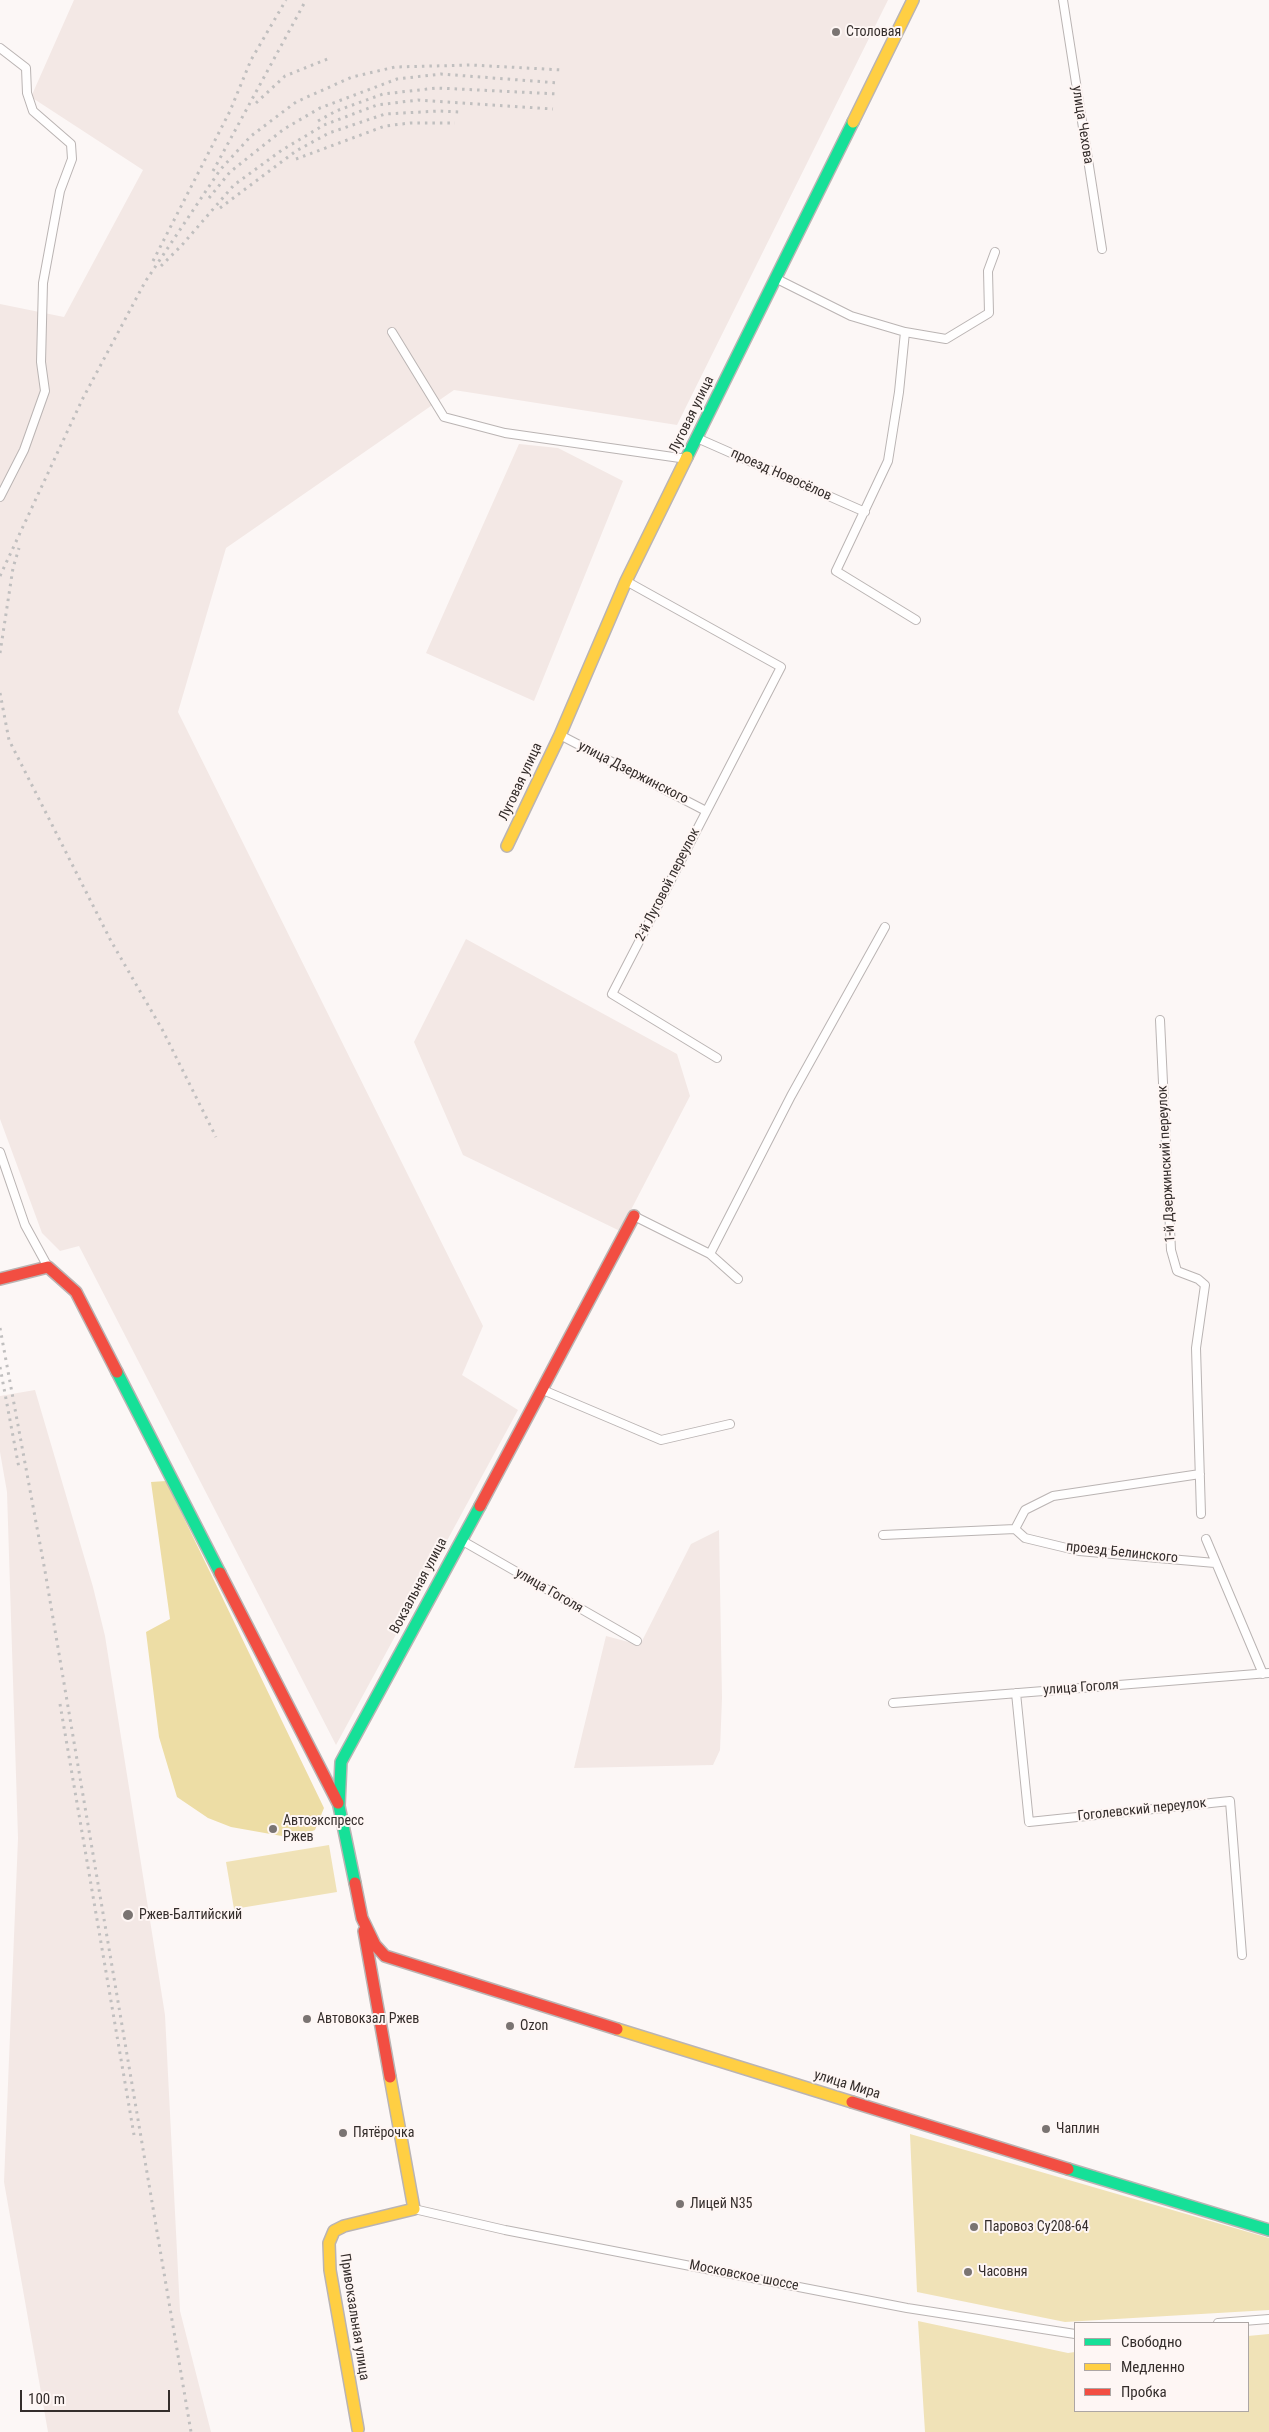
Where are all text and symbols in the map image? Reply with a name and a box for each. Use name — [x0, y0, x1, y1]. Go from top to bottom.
place label: Столовая — [846, 24, 901, 40]
marker: Столовая — [830, 26, 842, 38]
street label: улица Чехова — [1068, 85, 1096, 165]
street label: Луговая улица — [666, 374, 718, 456]
street label: проезд Новосёлов — [728, 445, 834, 505]
street label: улица Дзержинского — [575, 738, 691, 808]
street label: Луговая улица — [496, 740, 546, 824]
street label: 2-й Луговой переулок — [632, 825, 704, 945]
street label: 1-й Дзержинский переулок — [1154, 1085, 1180, 1243]
street label: Вокзальная улица — [387, 1535, 451, 1637]
street label: проезд Белинского — [1065, 1539, 1179, 1567]
street label: улица Гоголя — [512, 1565, 586, 1617]
street label: улица Гоголя — [1043, 1677, 1119, 1699]
street label: Гоголевский переулок — [1077, 1795, 1207, 1825]
place label: Автоэкспресс Ржев — [283, 1813, 364, 1845]
marker: Автоэкспресс Ржев — [267, 1823, 279, 1835]
place label: Ржев-Балтийский — [139, 1907, 242, 1923]
marker: Ржев-Балтийский — [121, 1908, 135, 1922]
place label: Автовокзал Ржев — [317, 2011, 419, 2027]
marker: Автовокзал Ржев — [301, 2013, 313, 2025]
place label: Ozon — [520, 2018, 548, 2034]
marker: Ozon — [504, 2020, 516, 2032]
street label: улица Мира — [812, 2067, 882, 2103]
place label: Чаплин — [1056, 2121, 1100, 2137]
marker: Чаплин — [1040, 2123, 1052, 2135]
place label: Пятёрочка — [353, 2125, 414, 2141]
marker: Пятёрочка — [337, 2127, 349, 2139]
place label: Лицей N35 — [690, 2196, 752, 2212]
marker: Лицей N35 — [674, 2198, 686, 2210]
place label: Паровоз Су208-64 — [984, 2219, 1089, 2235]
marker: Паровоз Су208-64 — [968, 2221, 980, 2233]
street label: Привокзальная улица — [336, 2252, 372, 2382]
street label: Московское шоссе — [688, 2257, 800, 2295]
place label: Часовня — [978, 2264, 1028, 2280]
marker: Часовня — [962, 2266, 974, 2278]
legend — [1074, 2322, 1249, 2412]
text: Свободно — [1121, 2333, 1182, 2351]
text: Медленно — [1121, 2358, 1185, 2376]
scale bar — [22, 2380, 172, 2412]
text: Пробка — [1121, 2383, 1167, 2401]
text: 100 m — [28, 2390, 65, 2408]

